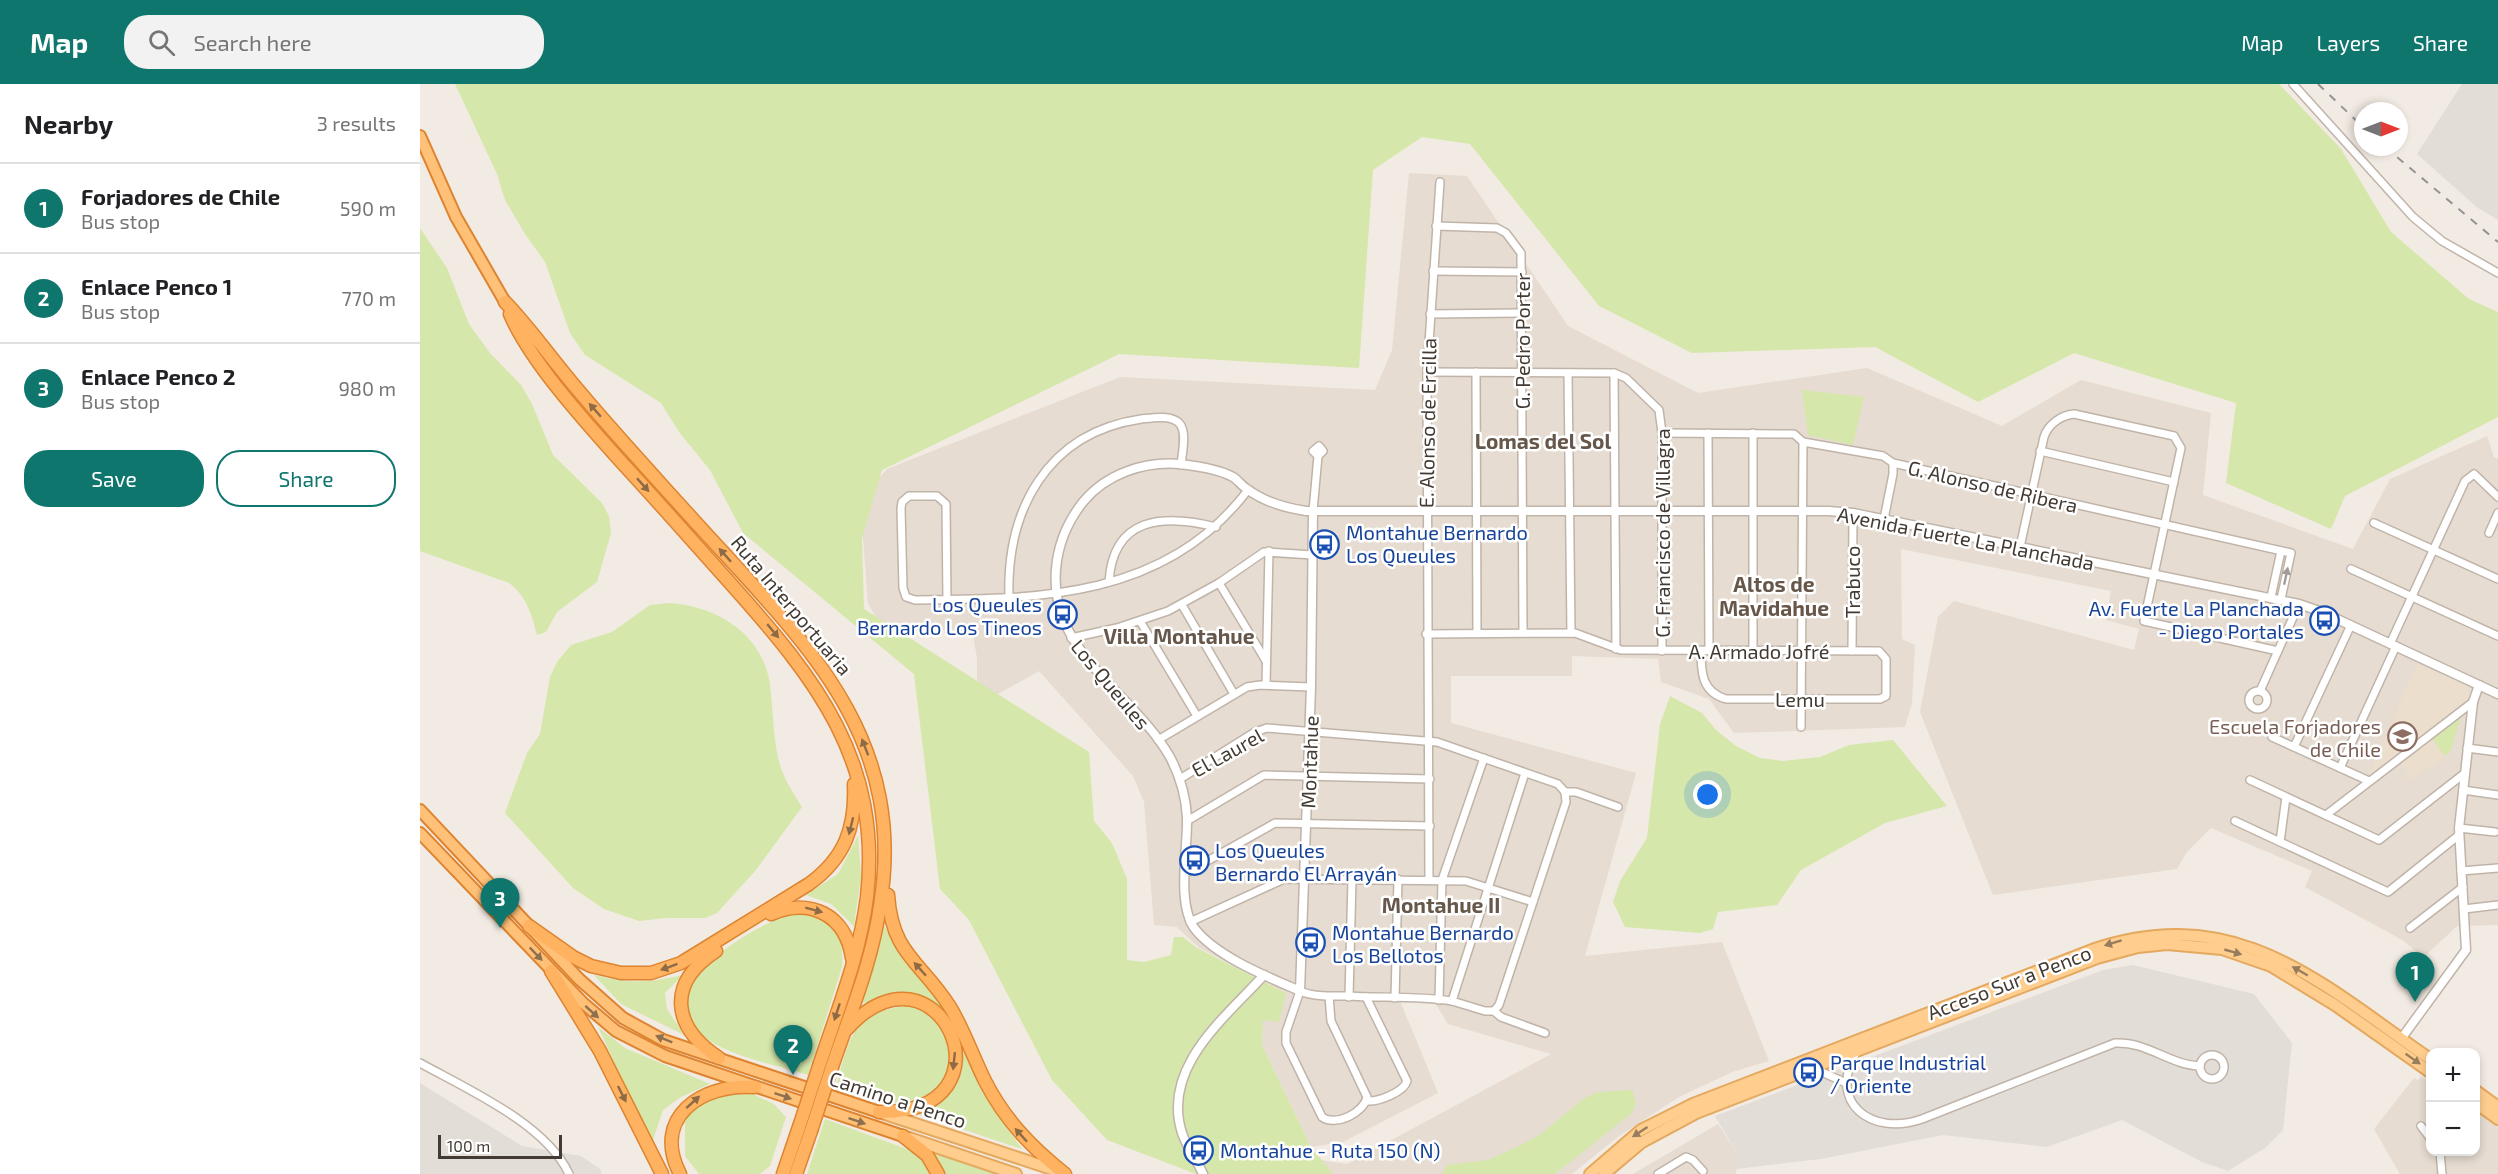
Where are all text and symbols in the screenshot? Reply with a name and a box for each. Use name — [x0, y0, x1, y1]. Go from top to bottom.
search box — [124, 15, 544, 69]
text: Map — [30, 25, 88, 59]
icon: search — [145, 26, 178, 59]
text: Search here — [193, 29, 312, 55]
text: Map — [2241, 30, 2283, 55]
text: Layers — [2316, 30, 2380, 55]
text: Share — [2413, 30, 2468, 55]
north arrow — [2354, 102, 2408, 156]
text: Nearby — [24, 108, 113, 139]
text: 3 results — [317, 111, 396, 135]
text: Forjadores de Chile — [81, 183, 280, 209]
text: 1 — [39, 196, 48, 220]
text: 590 m — [340, 196, 396, 220]
text: Bus stop — [81, 209, 160, 233]
text: Enlace Penco 1 — [81, 273, 232, 299]
street label: G. Pedro Porter — [1510, 273, 1534, 409]
text: 2 — [38, 286, 49, 310]
text: 770 m — [341, 286, 396, 310]
text: Bus stop — [81, 299, 160, 323]
street label: E. Alonso de Ercilla — [1414, 338, 1440, 508]
text: Enlace Penco 2 — [81, 363, 236, 389]
text: 3 — [38, 376, 49, 400]
text: 980 m — [338, 376, 396, 400]
text: Bus stop — [81, 389, 160, 413]
one-way arrow — [589, 403, 602, 418]
district label: Lomas del Sol — [1475, 428, 1611, 453]
street label: G. Francisco de Villagra — [1650, 428, 1674, 638]
button: Save — [24, 450, 204, 507]
button: Share — [216, 450, 396, 507]
street label: G. Alonso de Ribera — [1906, 455, 2080, 517]
one-way arrow — [636, 478, 650, 493]
street label: Avenida Fuerte La Planchada — [1836, 501, 2096, 575]
place label: Montahue Bernardo Los Queules — [1346, 520, 1528, 567]
bus stop icon: Montahue Bernardo Los Queules — [1309, 528, 1341, 560]
street label: Ruta Interportuaria — [727, 530, 857, 680]
street label: Trabuco — [1840, 546, 1864, 618]
one-way arrow — [719, 548, 732, 563]
one-way arrow — [2282, 567, 2291, 586]
district label: Altos de Mavidahue — [1719, 571, 1829, 620]
place label: Los Queules Bernardo Los Tineos — [857, 592, 1042, 639]
place label: Av. Fuerte La Planchada - Diego Portales — [2089, 596, 2304, 643]
bus stop icon: Los Queules Bernardo Los Tineos — [1047, 599, 1079, 631]
bus stop icon: Av. Fuerte La Planchada - Diego Portales — [2309, 604, 2341, 636]
one-way arrow — [766, 623, 779, 639]
district label: Villa Montahue — [1103, 623, 1255, 648]
street label: Los Queules — [1066, 634, 1156, 734]
street label: A. Armado Jofré — [1688, 639, 1830, 663]
street label: Lemu — [1775, 687, 1825, 711]
place label: Escuela Forjadores de Chile — [2209, 714, 2381, 761]
street label: Montahue — [1295, 715, 1323, 809]
school or university icon: Escuela Forjadores de Chile — [2386, 721, 2418, 753]
street label: El Laurel — [1187, 723, 1267, 781]
one-way arrow — [860, 738, 870, 756]
your location — [1693, 780, 1722, 809]
one-way arrow — [846, 817, 856, 835]
place label: Los Queules Bernardo El Arrayán — [1215, 838, 1397, 885]
bus stop icon: Los Queules Bernardo El Arrayán — [1178, 845, 1210, 877]
pin: 3 — [480, 878, 520, 928]
district label: Montahue II — [1382, 892, 1500, 917]
one-way arrow — [805, 905, 823, 915]
place label: Montahue Bernardo Los Bellotos — [1332, 920, 1514, 967]
bus stop icon: Montahue Bernardo Los Bellotos — [1295, 927, 1327, 959]
one-way arrow — [2104, 939, 2122, 948]
street label: Acceso Sur a Penco — [1924, 940, 2094, 1024]
one-way arrow — [529, 947, 543, 962]
one-way arrow — [2224, 947, 2242, 957]
pin: 1 — [2396, 952, 2434, 1002]
one-way arrow — [914, 962, 927, 977]
one-way arrow — [660, 963, 678, 973]
one-way arrow — [2292, 965, 2308, 976]
one-way arrow — [831, 1003, 841, 1021]
one-way arrow — [584, 1005, 599, 1018]
pin: 2 — [774, 1026, 812, 1075]
one-way arrow — [654, 1034, 672, 1044]
map controls — [2426, 1048, 2480, 1156]
button: + — [2426, 1048, 2480, 1102]
place label: Parque Industrial / Oriente — [1830, 1050, 1986, 1097]
one-way arrow — [950, 1051, 959, 1070]
one-way arrow — [2405, 1053, 2421, 1065]
bus stop icon: Parque Industrial / Oriente — [1793, 1057, 1825, 1089]
street label: Camino a Penco — [826, 1066, 970, 1132]
one-way arrow — [617, 1086, 627, 1103]
one-way arrow — [774, 1092, 792, 1101]
one-way arrow — [685, 1096, 700, 1109]
button: − — [2426, 1102, 2480, 1156]
one-way arrow — [848, 1116, 866, 1126]
one-way arrow — [1631, 1126, 1648, 1137]
one-way arrow — [1015, 1128, 1028, 1143]
scale bar — [438, 1132, 562, 1160]
bus stop icon: Montahue - Ruta 150 (N) — [1183, 1134, 1215, 1166]
text: 100 m — [447, 1136, 490, 1155]
place label: Montahue - Ruta 150 (N) — [1220, 1138, 1440, 1162]

